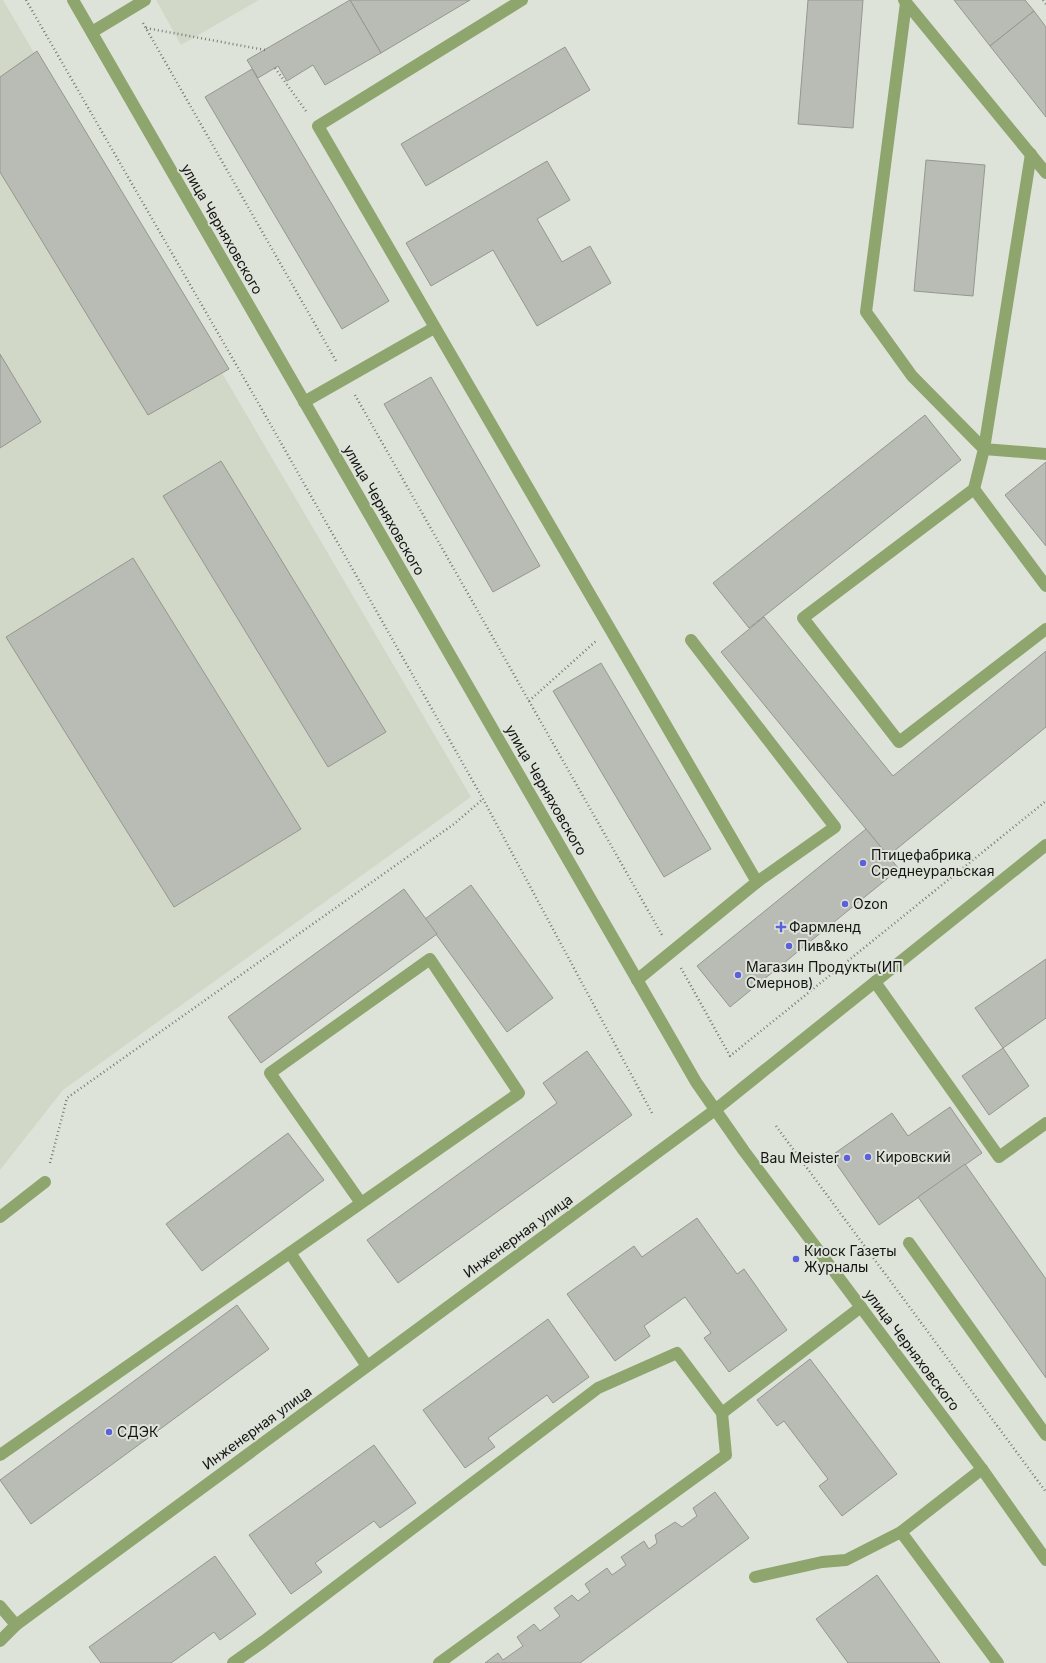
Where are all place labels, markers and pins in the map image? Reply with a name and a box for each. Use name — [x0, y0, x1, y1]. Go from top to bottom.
place label: Птицефабрика Среднеуральская — [871, 846, 994, 879]
marker: Птицефабрика Среднеуральская — [858, 858, 868, 868]
place label: Ozon — [853, 895, 888, 912]
marker: Ozon — [840, 899, 850, 909]
place label: Фармленд — [789, 918, 861, 935]
marker: Фармленд — [776, 922, 786, 932]
place label: Пив&ко — [797, 937, 848, 954]
marker: Пив&ко — [784, 941, 794, 951]
place label: Магазин Продукты(ИП Смернов) — [746, 958, 903, 991]
marker: Магазин Продукты(ИП Смернов) — [733, 970, 743, 980]
place label: Кировский — [876, 1148, 951, 1165]
place label: Bau Meister — [760, 1149, 839, 1166]
marker: Кировский — [863, 1152, 873, 1162]
marker: Bau Meister — [842, 1153, 852, 1163]
place label: Киоск Газеты Журналы — [804, 1242, 897, 1275]
marker: Киоск Газеты Журналы — [791, 1254, 801, 1264]
place label: СДЭК — [117, 1423, 159, 1440]
marker: СДЭК — [104, 1427, 114, 1437]

